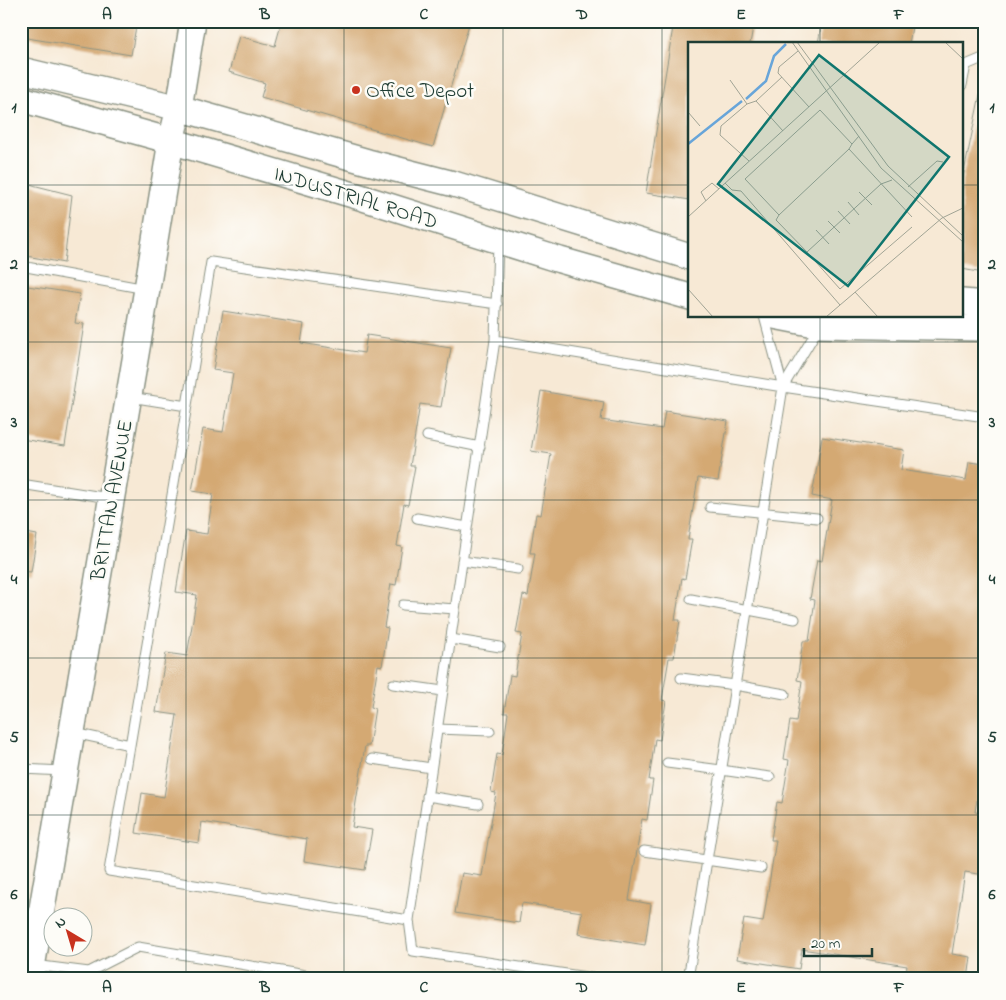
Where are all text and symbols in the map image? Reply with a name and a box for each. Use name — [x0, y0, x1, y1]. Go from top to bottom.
text: A — [102, 3, 112, 27]
text: B — [259, 3, 271, 27]
text: C — [420, 3, 429, 27]
text: D — [575, 3, 588, 27]
text: E — [736, 3, 746, 27]
text: F — [893, 3, 905, 27]
inset map — [688, 42, 964, 318]
place label: Office Depot — [366, 77, 474, 107]
marker: Office Depot — [350, 84, 362, 96]
text: 1 — [11, 96, 17, 120]
text: 1 — [989, 96, 995, 120]
street label: INDUSTRIAL ROAD — [270, 160, 441, 238]
text: 2 — [9, 253, 18, 277]
text: 2 — [987, 253, 996, 277]
text: 3 — [10, 411, 18, 435]
text: 3 — [988, 411, 996, 435]
street label: BRITTAN AVENUE — [84, 418, 142, 584]
text: 4 — [10, 568, 18, 592]
text: 4 — [988, 568, 996, 592]
text: 5 — [9, 726, 19, 750]
text: 5 — [987, 726, 997, 750]
text: 6 — [9, 883, 18, 907]
text: 6 — [987, 883, 996, 907]
north arrow — [42, 908, 92, 958]
text: N — [51, 912, 71, 934]
scale bar — [804, 925, 871, 957]
text: 20 m — [811, 933, 841, 955]
text: A — [102, 976, 112, 1000]
text: B — [259, 976, 271, 1000]
text: C — [420, 976, 429, 1000]
text: D — [575, 976, 588, 1000]
text: E — [736, 976, 746, 1000]
text: F — [893, 976, 905, 1000]

